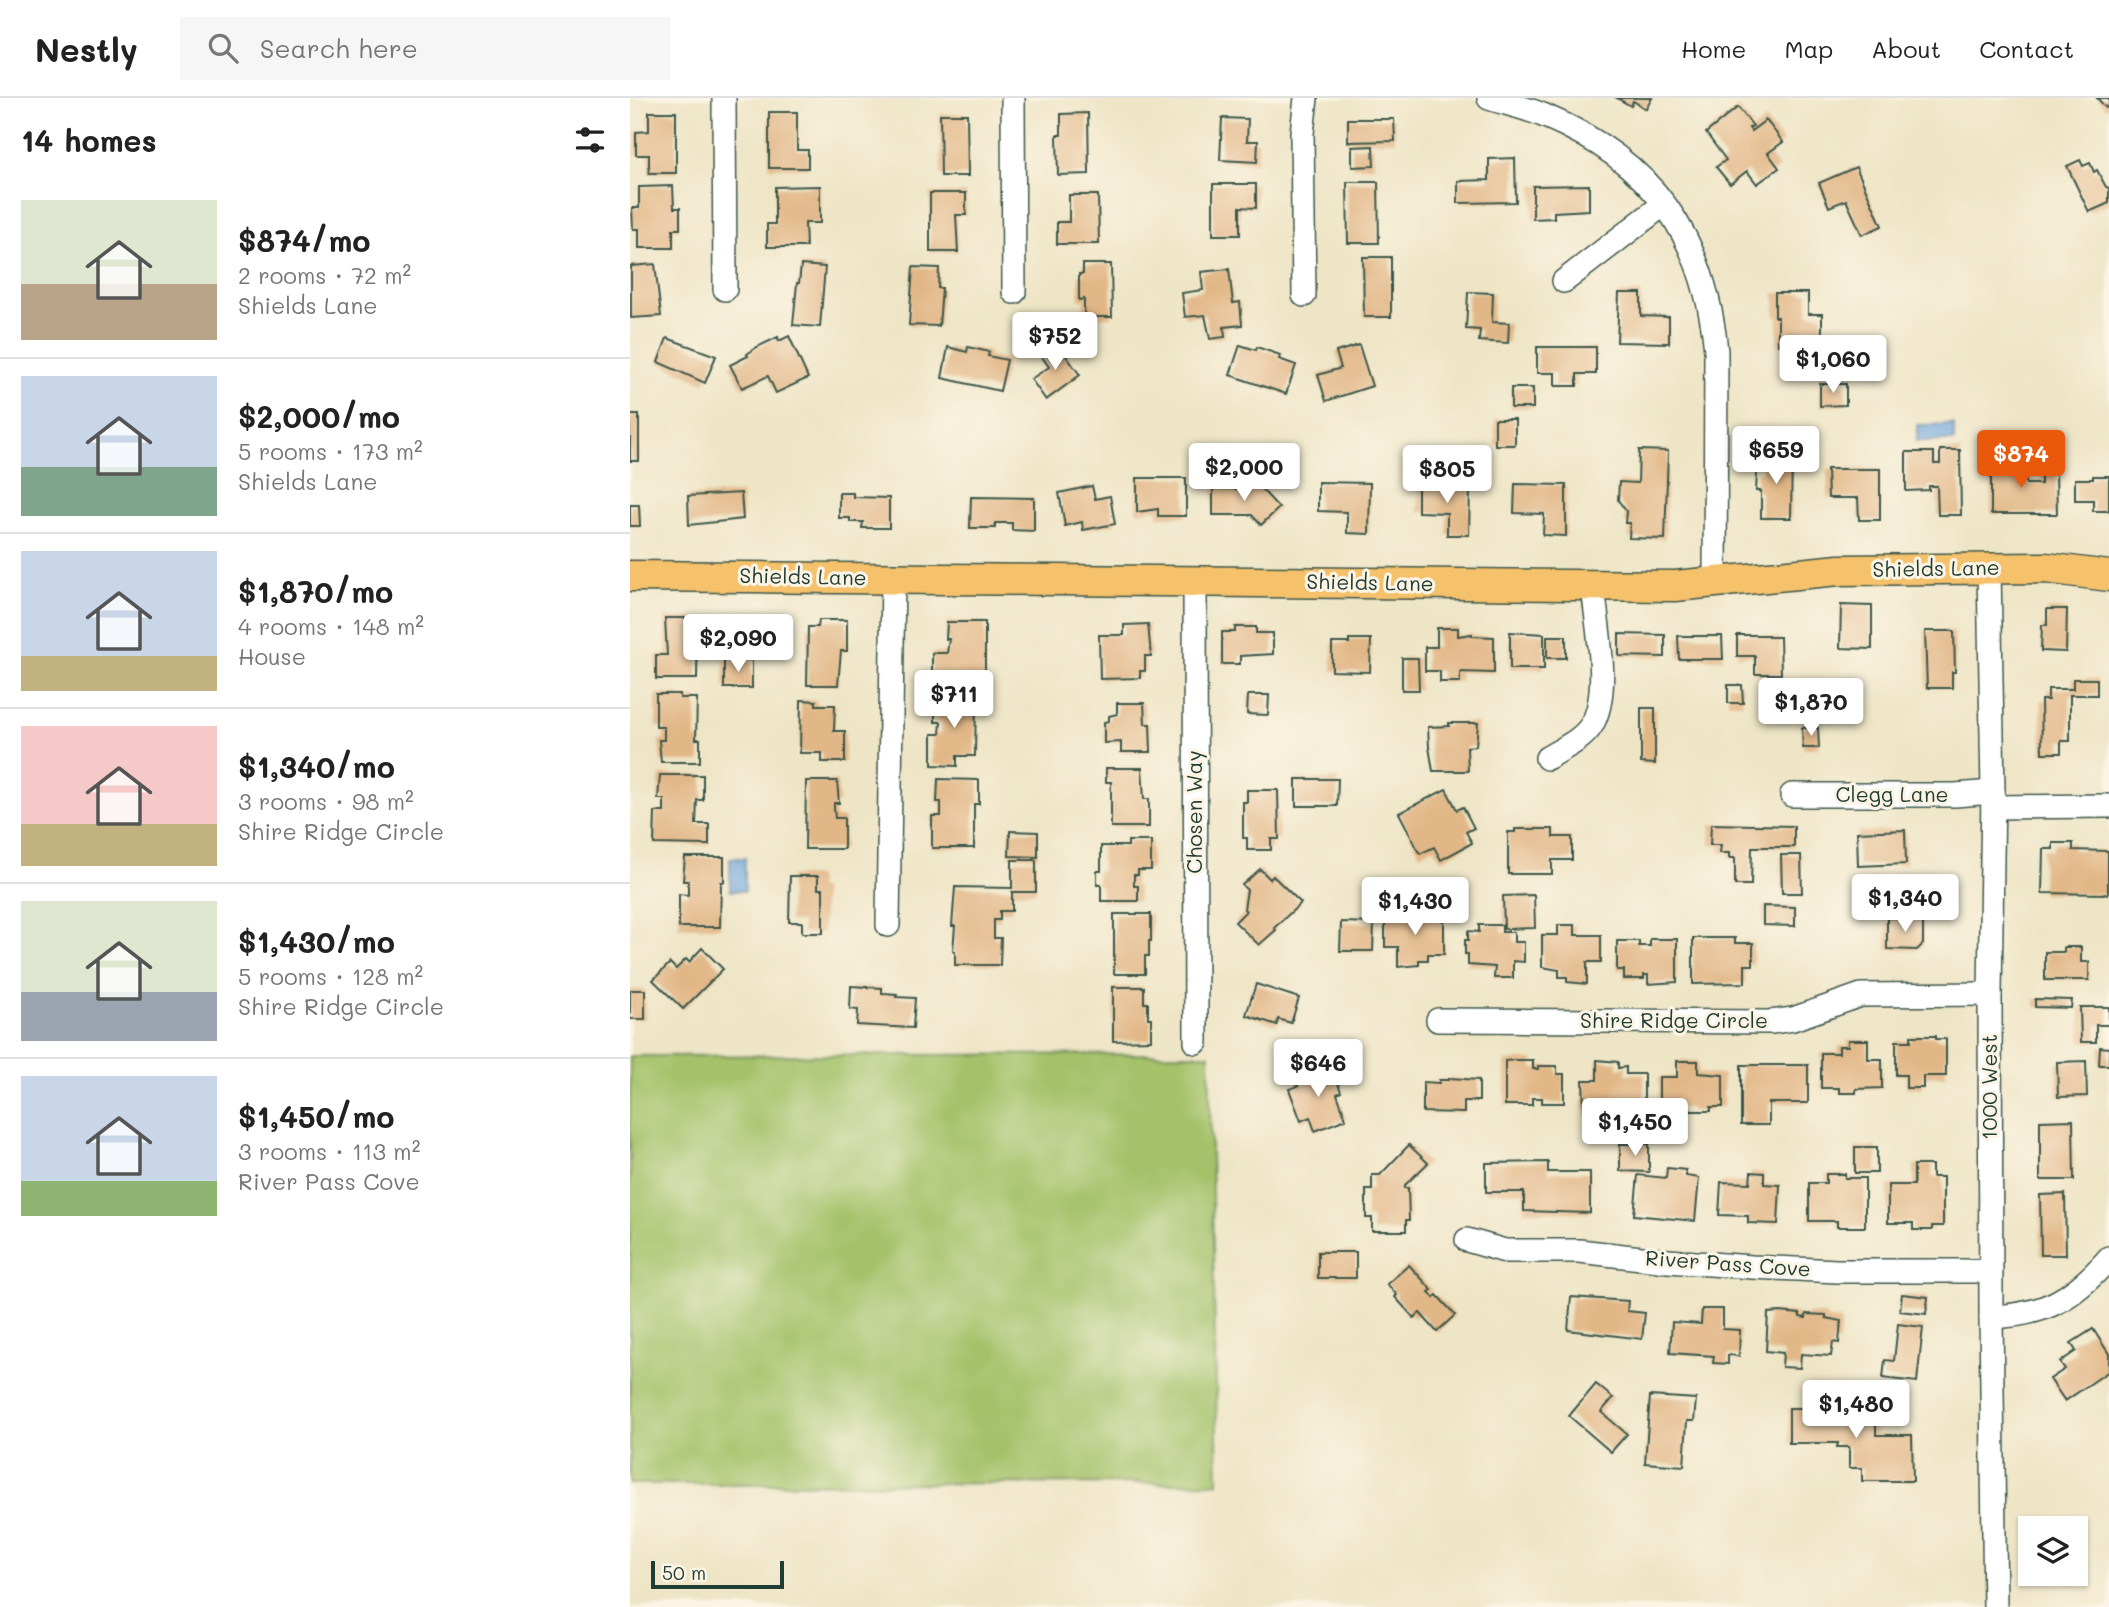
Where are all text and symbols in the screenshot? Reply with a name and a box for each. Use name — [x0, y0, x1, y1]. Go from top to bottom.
search box — [180, 17, 670, 80]
text: Nestly — [35, 27, 138, 70]
icon: search — [204, 29, 242, 67]
text: Search here — [260, 31, 418, 65]
text: Home — [1681, 33, 1746, 64]
text: Map — [1784, 33, 1833, 64]
text: About — [1871, 33, 1941, 64]
text: Contact — [1979, 33, 2074, 64]
text: 14 homes — [21, 120, 157, 160]
icon: filters — [571, 121, 609, 159]
text: $874/mo — [238, 220, 370, 260]
icon: home — [77, 228, 161, 312]
text: 2 rooms · 72 m² — [238, 260, 411, 290]
text: Shields Lane — [238, 290, 378, 320]
pin: $752 — [1014, 313, 1096, 372]
text: $752 — [1028, 320, 1082, 350]
pin: $1,060 — [1776, 336, 1890, 395]
text: $1,060 — [1796, 343, 1870, 373]
text: $2,000/mo — [238, 396, 400, 436]
icon: home — [77, 404, 161, 488]
pin: $659 — [1735, 426, 1817, 486]
pin: $874 — [1980, 430, 2062, 490]
text: $659 — [1748, 434, 1804, 464]
text: 5 rooms · 173 m² — [238, 436, 423, 466]
text: $874 — [1993, 438, 2049, 468]
pin: $2,000 — [1187, 444, 1301, 503]
pin: $805 — [1406, 446, 1488, 505]
text: $2,000 — [1205, 451, 1283, 481]
text: $805 — [1419, 453, 1475, 483]
text: Shields Lane — [238, 466, 378, 496]
street label: Shields Lane — [1872, 553, 2000, 582]
street label: Shields Lane — [739, 561, 867, 590]
street label: Shields Lane — [1306, 567, 1434, 596]
text: $1,870/mo — [238, 571, 393, 611]
icon: home — [77, 579, 161, 663]
text: 4 rooms · 148 m² — [238, 611, 424, 641]
pin: $2,090 — [681, 614, 795, 674]
text: $2,090 — [699, 622, 777, 652]
text: House — [238, 641, 306, 671]
pin: $711 — [913, 670, 995, 730]
text: $711 — [930, 678, 978, 708]
pin: $1,870 — [1754, 678, 1868, 738]
text: $1,870 — [1774, 686, 1848, 716]
text: $1,340/mo — [238, 746, 395, 786]
street label: Chosen Way — [1180, 750, 1207, 874]
icon: home — [77, 754, 161, 838]
street label: Clegg Lane — [1835, 780, 1949, 807]
text: 3 rooms · 98 m² — [238, 786, 414, 816]
text: Shire Ridge Circle — [238, 816, 444, 846]
pin: $1,340 — [1848, 874, 1962, 934]
pin: $1,430 — [1358, 878, 1472, 937]
text: $1,340 — [1868, 882, 1942, 912]
text: $1,430 — [1378, 885, 1452, 915]
text: $1,430/mo — [238, 921, 395, 961]
icon: home — [77, 929, 161, 1013]
text: 5 rooms · 128 m² — [238, 961, 423, 991]
text: Shire Ridge Circle — [238, 991, 444, 1021]
street label: Shire Ridge Circle — [1580, 1006, 1768, 1033]
street label: 1000 West — [1975, 1034, 2002, 1140]
pin: $646 — [1277, 1040, 1359, 1099]
text: $646 — [1290, 1047, 1346, 1077]
text: $1,450/mo — [238, 1096, 394, 1136]
pin: $1,450 — [1578, 1098, 1692, 1158]
icon: home — [77, 1104, 161, 1188]
text: $1,450 — [1598, 1106, 1672, 1136]
text: 3 rooms · 113 m² — [238, 1136, 420, 1166]
text: River Pass Cove — [238, 1166, 420, 1196]
street label: River Pass Cove — [1644, 1243, 1812, 1282]
pin: $1,480 — [1799, 1380, 1913, 1440]
text: $1,480 — [1818, 1388, 1894, 1418]
map controls — [2018, 1516, 2088, 1586]
button: layers — [2018, 1516, 2088, 1586]
scale bar — [651, 1558, 784, 1590]
text: 50 m — [662, 1560, 706, 1585]

